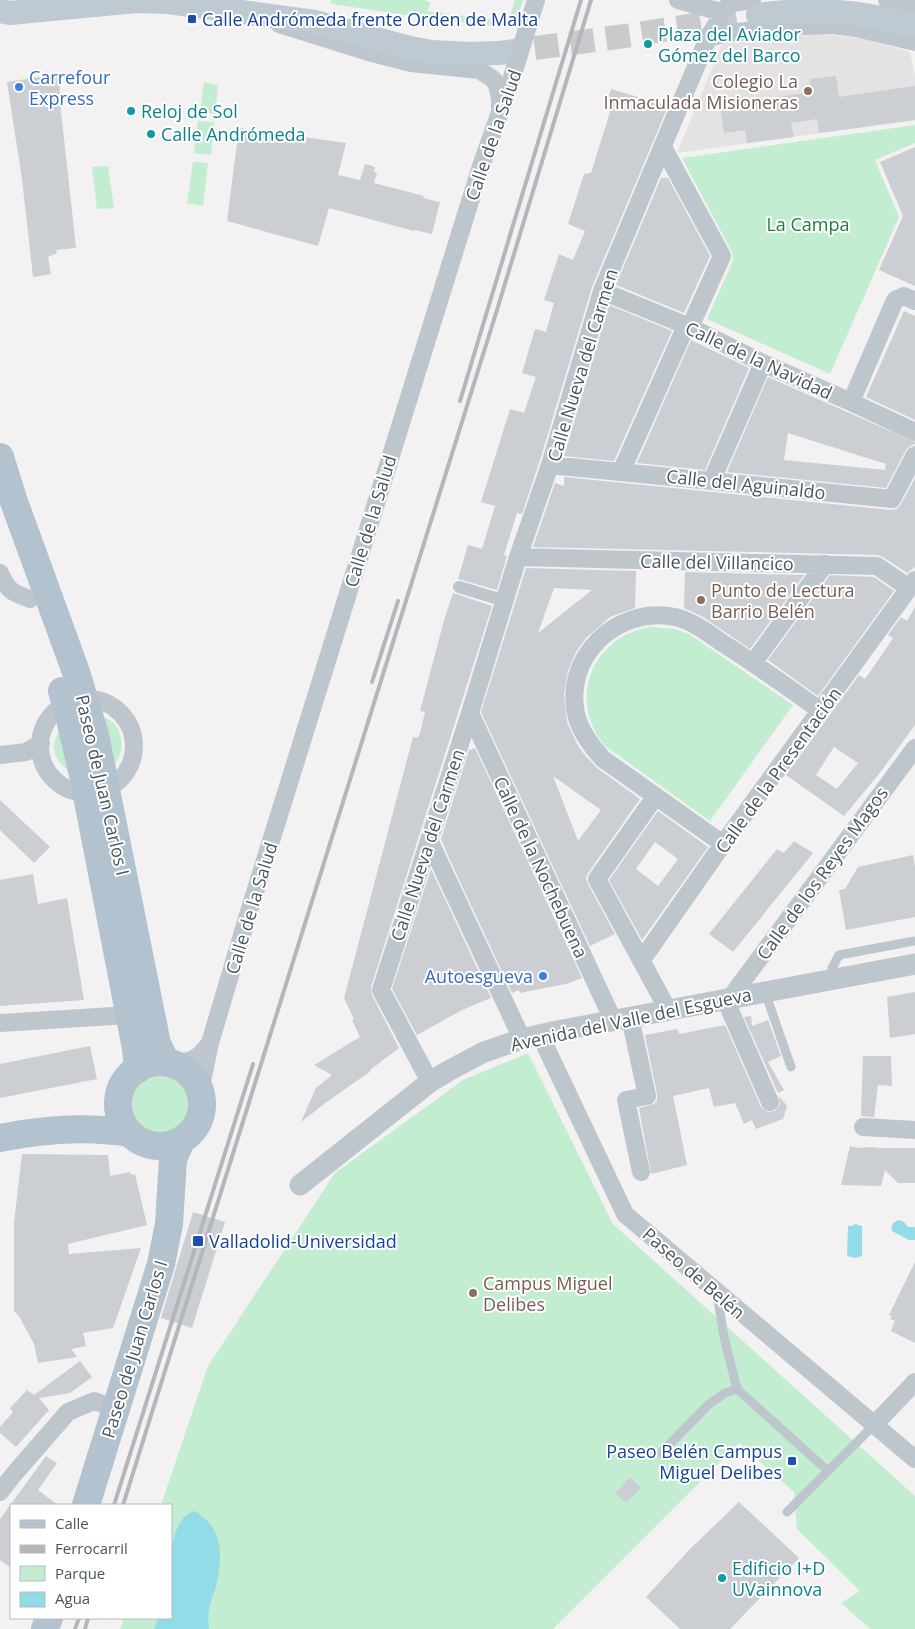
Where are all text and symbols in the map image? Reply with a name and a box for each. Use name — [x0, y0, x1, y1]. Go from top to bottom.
place label: Calle Andrómeda frente Orden de Malta — [202, 7, 538, 31]
marker: Calle Andrómeda frente Orden de Malta — [186, 13, 198, 25]
place label: Plaza del Aviador Gómez del Barco — [658, 22, 802, 67]
marker: Plaza del Aviador Gómez del Barco — [642, 38, 654, 50]
place label: Carrefour Express — [29, 65, 111, 110]
street label: Calle de la Salud — [459, 66, 527, 204]
place label: Colegio La Inmaculada Misioneras — [604, 69, 798, 114]
marker: Carrefour Express — [13, 81, 25, 93]
marker: Colegio La Inmaculada Misioneras — [802, 85, 814, 97]
place label: Reloj de Sol — [141, 99, 238, 123]
marker: Reloj de Sol — [125, 105, 137, 117]
place label: Calle Andrómeda — [161, 122, 306, 146]
marker: Calle Andrómeda — [145, 128, 157, 140]
park label: La Campa — [766, 212, 850, 236]
street label: Calle Nueva del Carmen — [541, 266, 623, 464]
street label: Calle de la Navidad — [682, 315, 836, 405]
street label: Calle de la Salud — [339, 452, 401, 590]
street label: Calle del Aguinaldo — [665, 464, 827, 504]
street label: Calle del Villancico — [640, 549, 794, 575]
place label: Punto de Lectura Barrio Belén — [711, 578, 855, 623]
marker: Punto de Lectura Barrio Belén — [695, 594, 707, 606]
street label: Calle de la Presentación — [710, 682, 846, 858]
street label: Paseo de Juan Carlos I — [71, 692, 135, 878]
street label: Calle Nueva del Carmen — [385, 746, 469, 944]
street label: Calle de la Nochebuena — [488, 772, 594, 962]
street label: Calle de los Reyes Magos — [751, 782, 893, 964]
street label: Calle de la Salud — [220, 839, 282, 977]
place label: Autoesgueva — [425, 964, 533, 988]
marker: Autoesgueva — [537, 970, 549, 982]
street label: Avenida del Valle del Esgueva — [508, 982, 754, 1056]
street label: Paseo de Belén — [638, 1222, 750, 1324]
place label: Valladolid-Universidad — [209, 1229, 397, 1253]
marker: Valladolid-Universidad — [191, 1234, 205, 1248]
street label: Paseo de Juan Carlos I — [96, 1257, 172, 1441]
place label: Campus Miguel Delibes — [483, 1271, 613, 1316]
marker: Campus Miguel Delibes — [467, 1287, 479, 1299]
place label: Paseo Belén Campus Miguel Delibes — [606, 1439, 782, 1484]
marker: Paseo Belén Campus Miguel Delibes — [786, 1455, 798, 1467]
legend — [10, 1504, 172, 1619]
text: Calle — [55, 1513, 89, 1533]
text: Ferrocarril — [55, 1538, 128, 1558]
place label: Edificio I+D UVainnova — [732, 1556, 825, 1601]
text: Parque — [55, 1563, 105, 1583]
marker: Edificio I+D UVainnova — [716, 1572, 728, 1584]
text: Agua — [55, 1588, 90, 1608]

